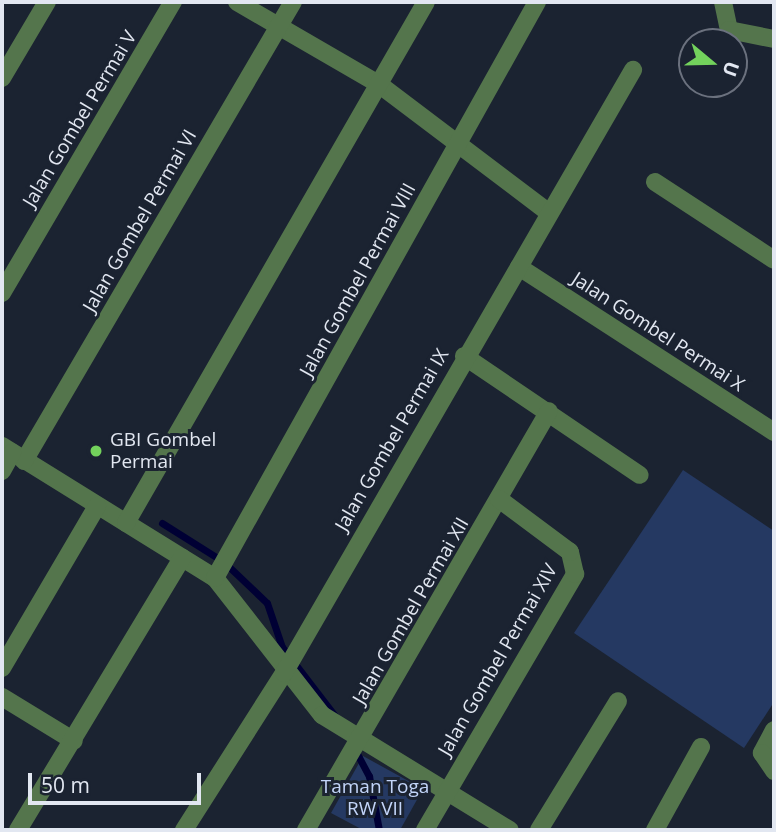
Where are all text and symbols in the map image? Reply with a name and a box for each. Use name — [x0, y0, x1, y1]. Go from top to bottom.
street label: Jalan Gombel Permai V — [18, 27, 142, 211]
north arrow — [678, 28, 748, 98]
text: U — [716, 58, 746, 80]
street label: Jalan Gombel Permai VI — [78, 126, 202, 316]
street label: Jalan Gombel Permai VIII — [295, 179, 421, 381]
street label: Jalan Gombel Permai X — [567, 268, 749, 396]
street label: Jalan Gombel Permai IX — [331, 345, 453, 535]
place label: GBI Gombel Permai — [110, 429, 216, 473]
marker: GBI Gombel Permai — [88, 443, 104, 459]
street label: Jalan Gombel Permai XII — [348, 514, 474, 708]
street label: Jalan Gombel Permai XIV — [434, 560, 562, 760]
scale bar — [32, 758, 205, 802]
text: 50 m — [41, 771, 90, 799]
park label: Taman Toga RW VII — [321, 776, 429, 820]

